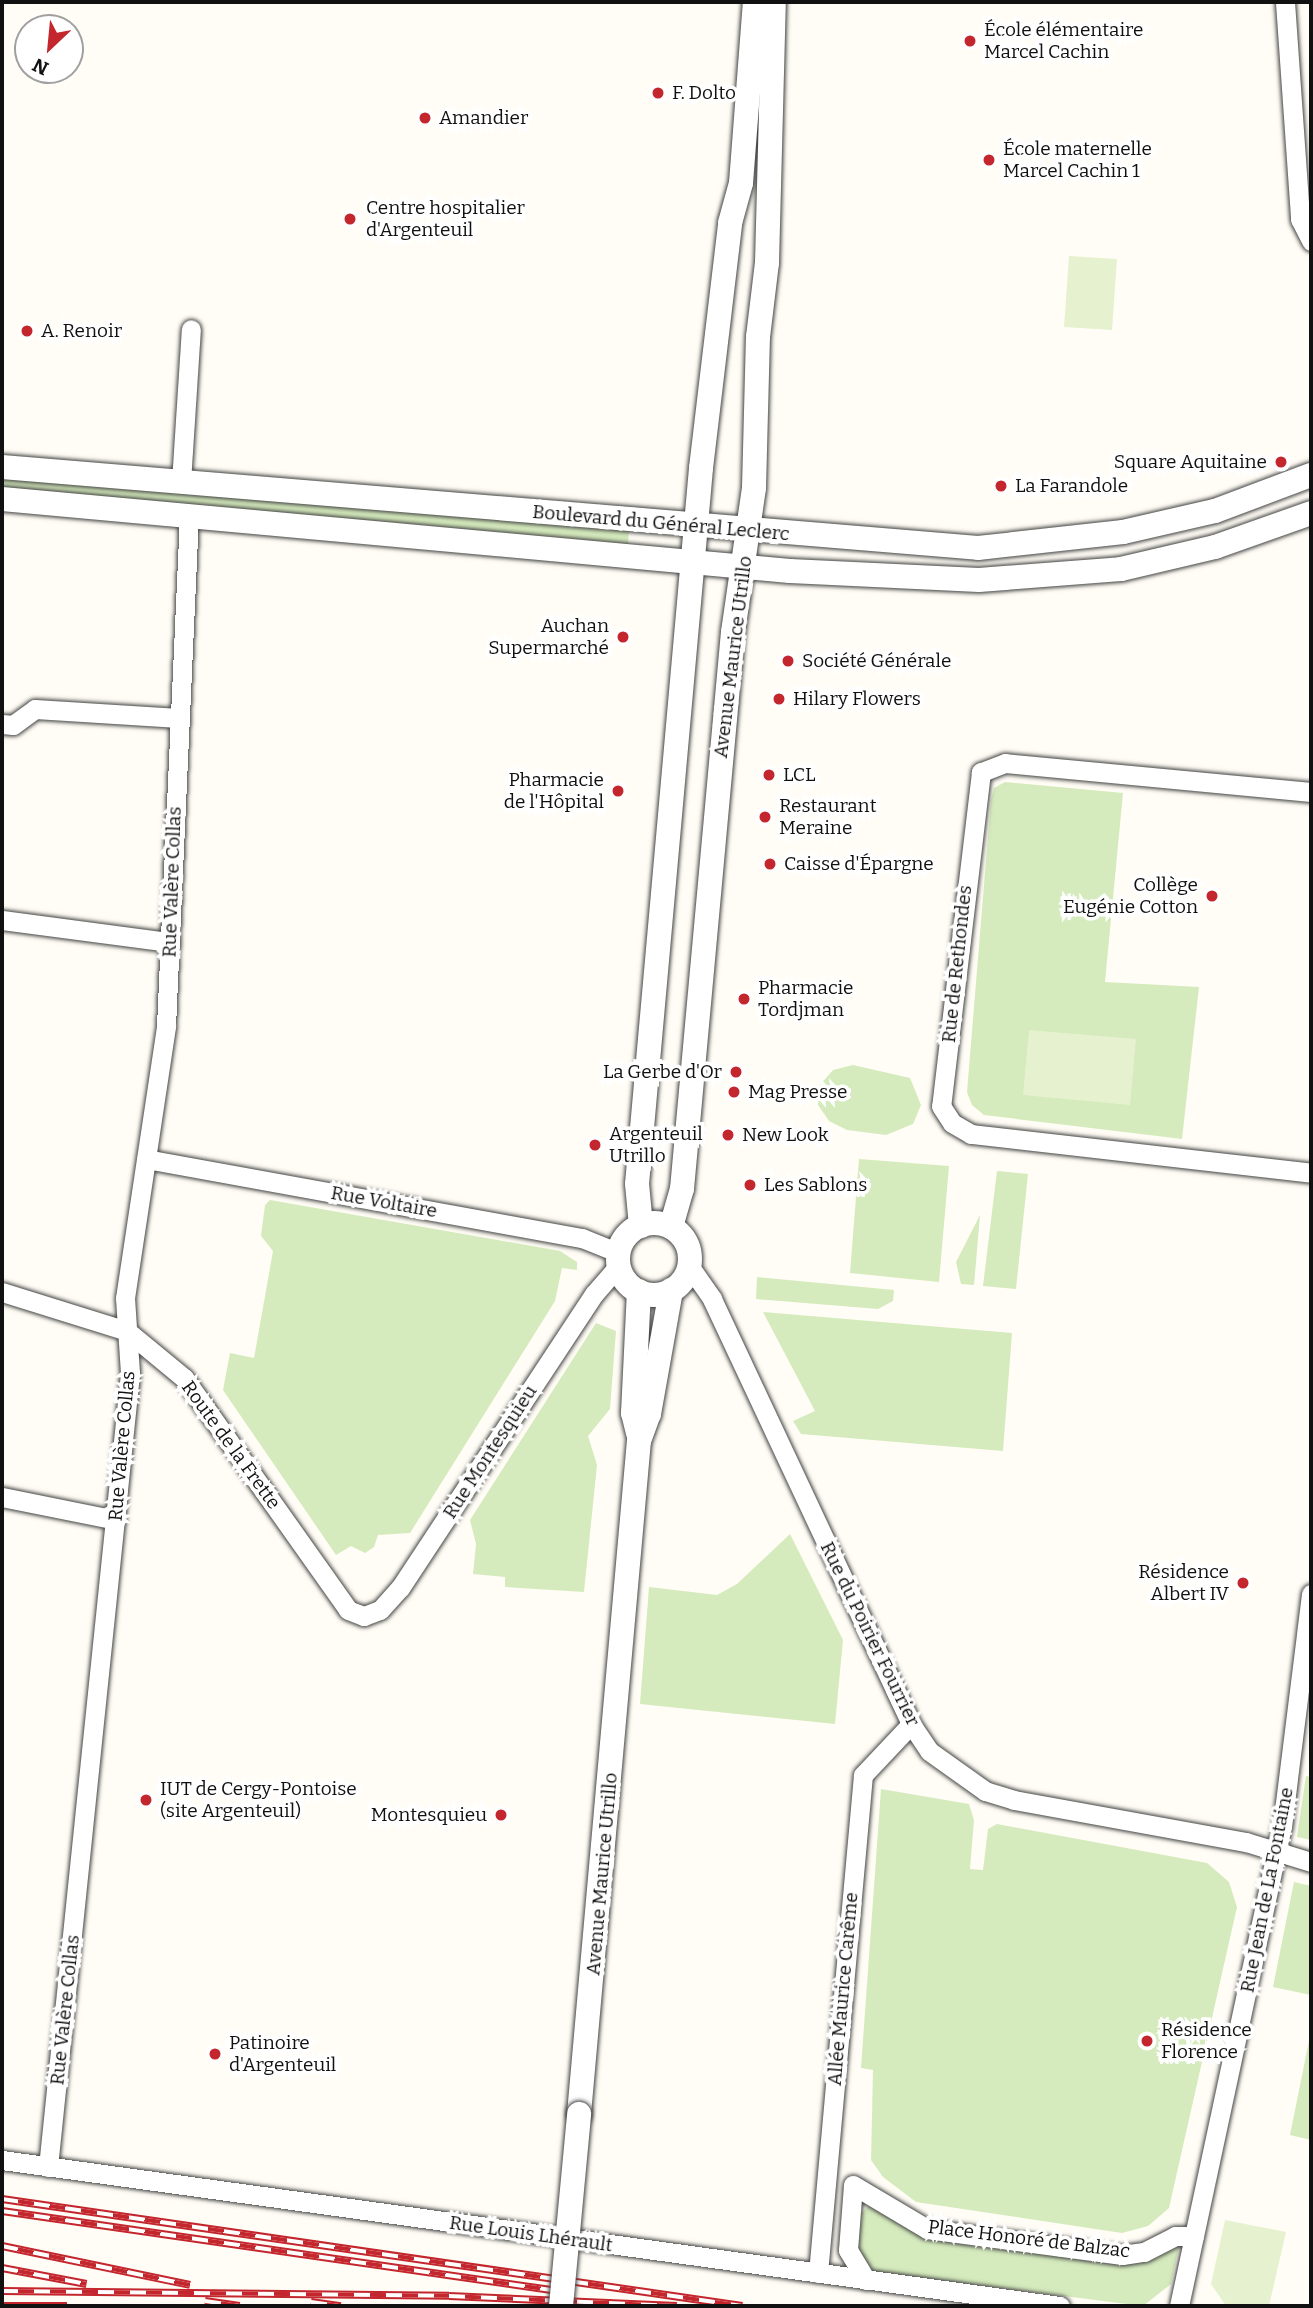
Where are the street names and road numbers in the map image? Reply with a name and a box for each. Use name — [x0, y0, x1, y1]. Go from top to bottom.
street label: Boulevard du Général Leclerc — [531, 500, 791, 546]
street label: Avenue Maurice Utrillo — [709, 555, 757, 759]
street label: Rue Valère Collas — [158, 806, 186, 958]
street label: Rue de Rethondes — [937, 884, 977, 1044]
street label: Rue Voltaire — [329, 1181, 439, 1223]
street label: Rue Valère Collas — [104, 1370, 140, 1522]
street label: Route de la Frette — [177, 1376, 285, 1514]
street label: Rue Montesquieu — [438, 1381, 542, 1523]
street label: Rue du Poirier Fourrier — [815, 1538, 925, 1730]
street label: Avenue Maurice Utrillo — [582, 1772, 622, 1976]
street label: Rue Jean de La Fontaine — [1236, 1785, 1298, 1995]
street label: Allée Maurice Carême — [823, 1891, 863, 2087]
street label: Rue Valère Collas — [46, 1934, 84, 2086]
street label: Rue Louis Lhérault — [448, 2211, 614, 2257]
street label: Place Honoré de Balzac — [927, 2215, 1131, 2263]

